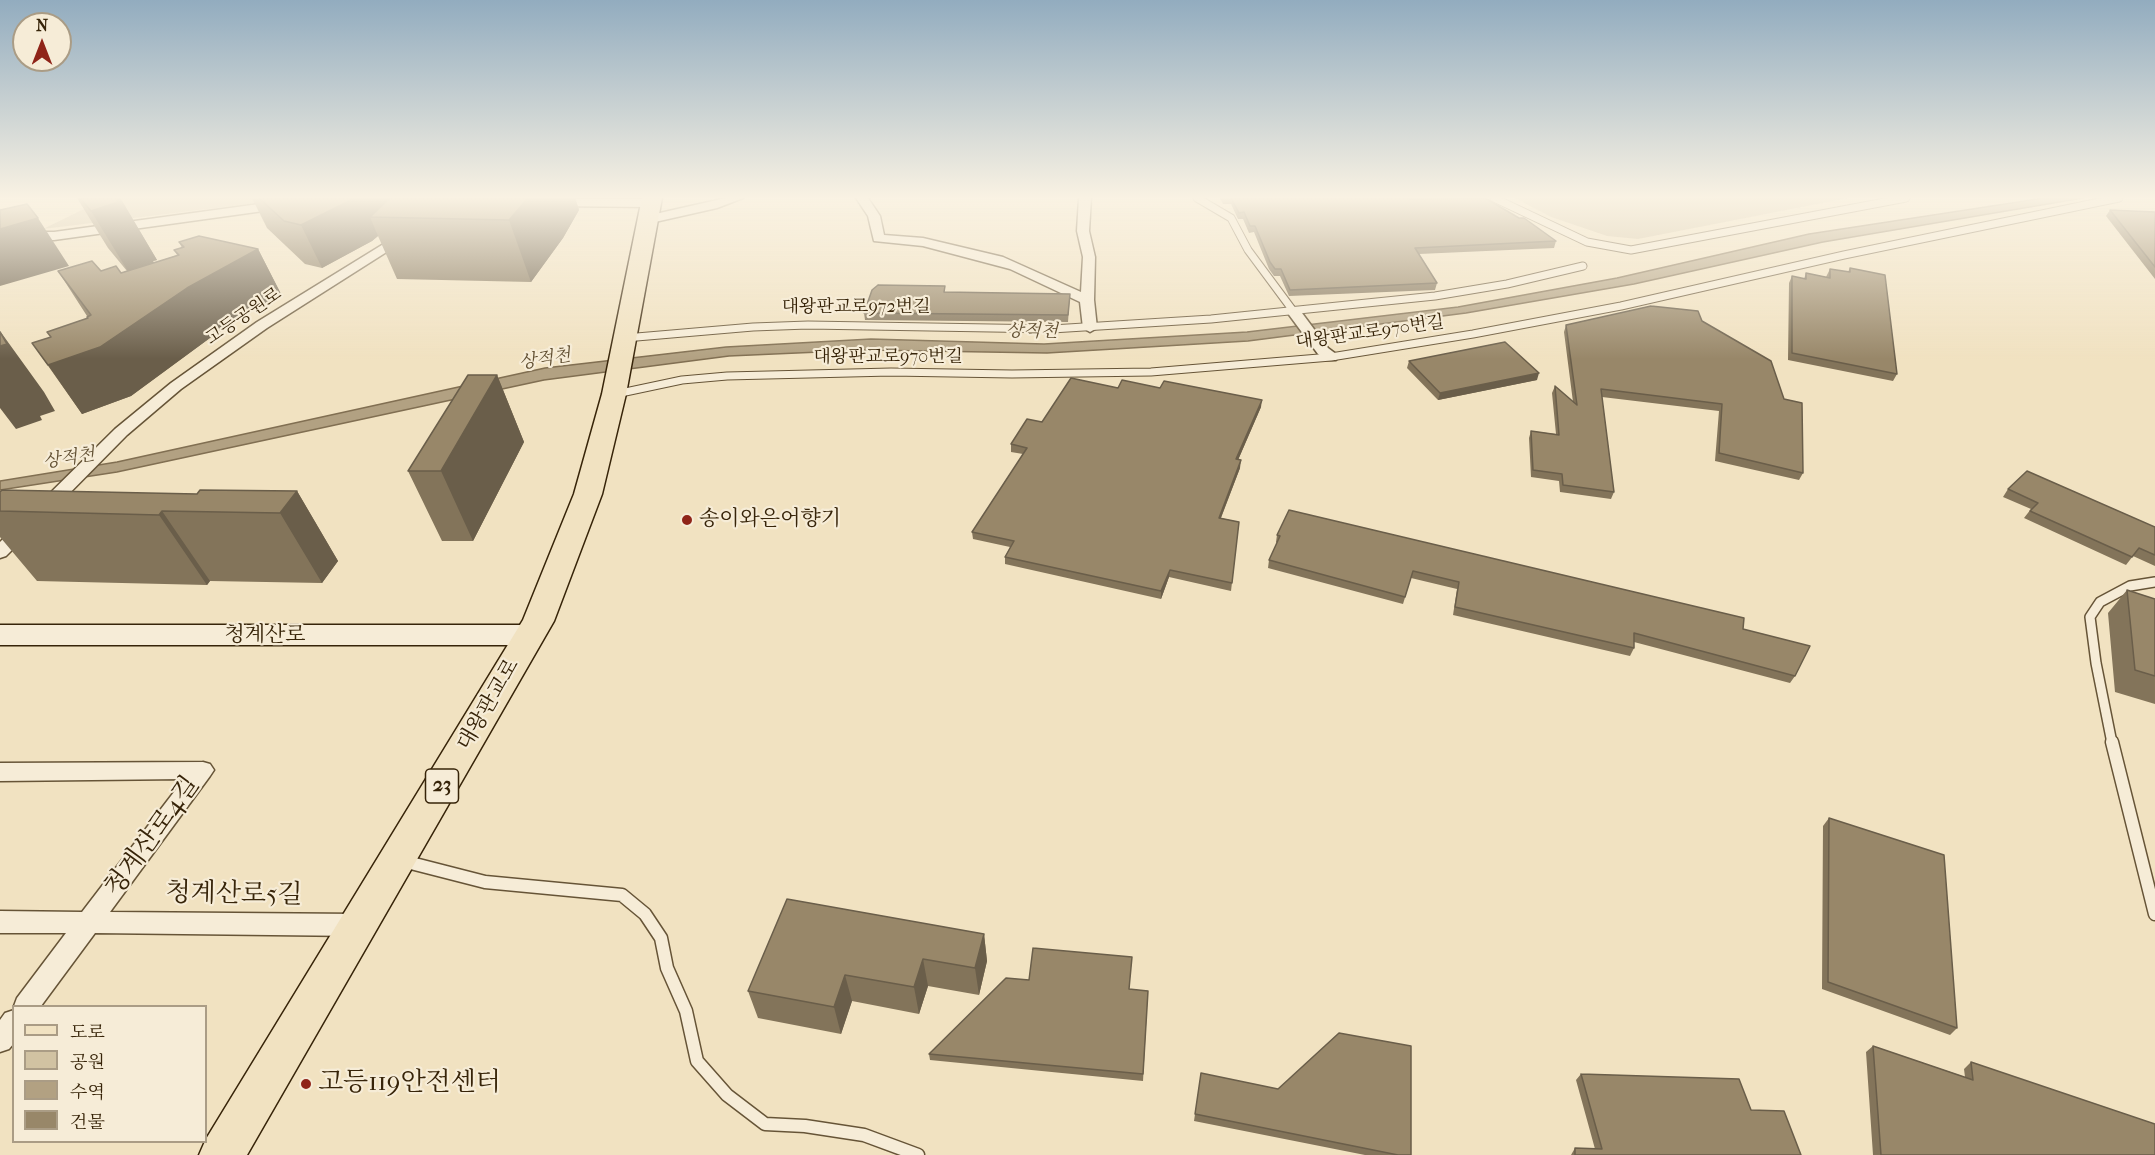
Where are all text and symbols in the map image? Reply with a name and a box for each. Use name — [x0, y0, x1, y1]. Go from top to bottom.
north arrow — [12, 12, 72, 72]
text: N — [36, 16, 48, 35]
street label: 고등공원로 — [202, 284, 286, 350]
street label: 대왕판교로972번길 — [781, 297, 931, 319]
street label: 대왕판교로970번길 — [1294, 312, 1446, 354]
water label: 상적천 — [1006, 321, 1058, 343]
water label: 상적천 — [518, 345, 572, 375]
street label: 대왕판교로970번길 — [813, 347, 963, 369]
water label: 상적천 — [42, 444, 96, 474]
place label: 송이와은어향기 — [699, 507, 841, 533]
marker: 송이와은어향기 — [680, 513, 694, 527]
street label: 청계산로 — [224, 623, 306, 649]
street label: 대왕판교로 — [453, 655, 525, 755]
road number: 23 — [426, 769, 458, 803]
street label: 청계산로4길 — [99, 771, 207, 903]
street label: 청계산로5길 — [165, 878, 303, 912]
legend — [12, 1005, 207, 1143]
text: 도로 — [70, 1022, 105, 1043]
text: 공원 — [70, 1052, 105, 1073]
place label: 고등119안전센터 — [318, 1068, 501, 1100]
marker: 고등119안전센터 — [299, 1077, 313, 1091]
text: 수역 — [70, 1082, 105, 1103]
text: 건물 — [70, 1112, 105, 1133]

